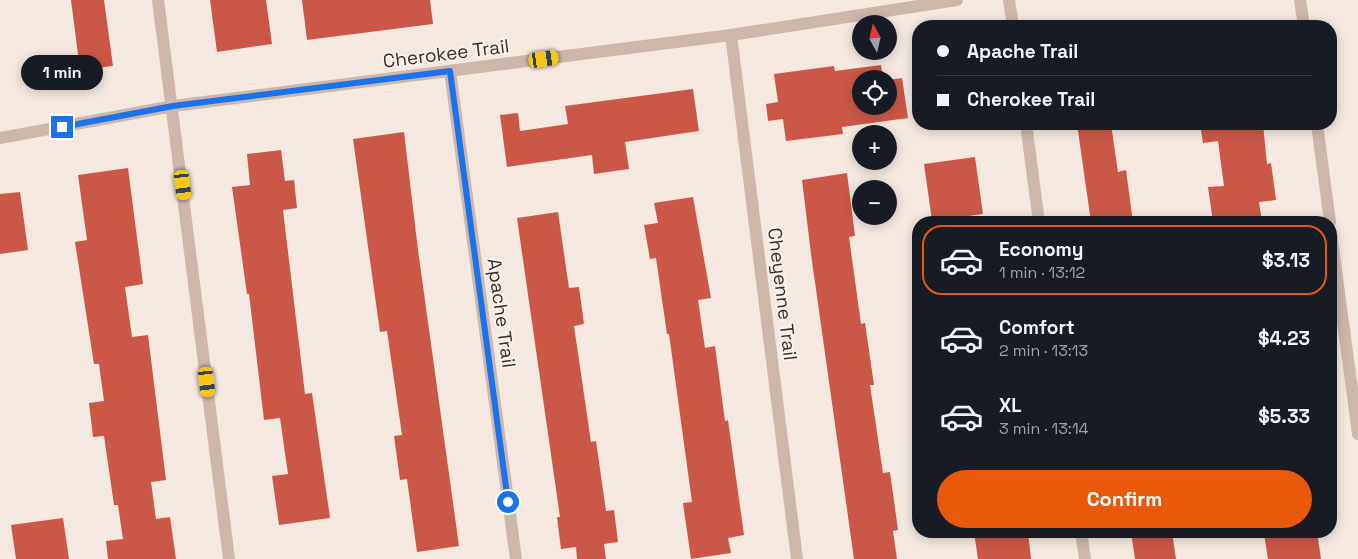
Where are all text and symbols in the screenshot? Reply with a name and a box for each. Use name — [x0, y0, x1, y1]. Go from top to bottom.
north arrow — [852, 15, 898, 60]
map controls — [852, 15, 897, 225]
street label: Cherokee Trail — [381, 33, 511, 74]
text: Apache Trail — [967, 39, 1078, 64]
car — [528, 49, 559, 69]
callout: 1 min — [21, 54, 103, 90]
text: 1 min — [42, 62, 82, 83]
button: locate — [852, 70, 897, 115]
text: Cherokee Trail — [967, 87, 1095, 112]
route end — [51, 116, 73, 138]
button: + — [852, 125, 897, 170]
car — [173, 169, 192, 201]
button: − — [852, 180, 897, 225]
street label: Cheyenne Trail — [762, 226, 803, 362]
text: Economy — [999, 237, 1083, 262]
icon: car — [939, 238, 984, 283]
text: $3.13 — [1262, 248, 1310, 273]
street label: Apache Trail — [481, 257, 522, 369]
text: 1 min · 13:12 — [999, 262, 1085, 283]
text: Comfort — [999, 315, 1075, 340]
icon: car — [939, 316, 984, 361]
text: $4.23 — [1258, 326, 1310, 351]
text: 2 min · 13:13 — [999, 340, 1088, 361]
car — [197, 366, 216, 398]
text: XL — [999, 393, 1022, 418]
icon: car — [939, 394, 984, 439]
text: $5.33 — [1258, 404, 1310, 429]
text: 3 min · 13:14 — [999, 418, 1089, 439]
button: Confirm — [937, 470, 1312, 528]
route start — [497, 491, 519, 513]

